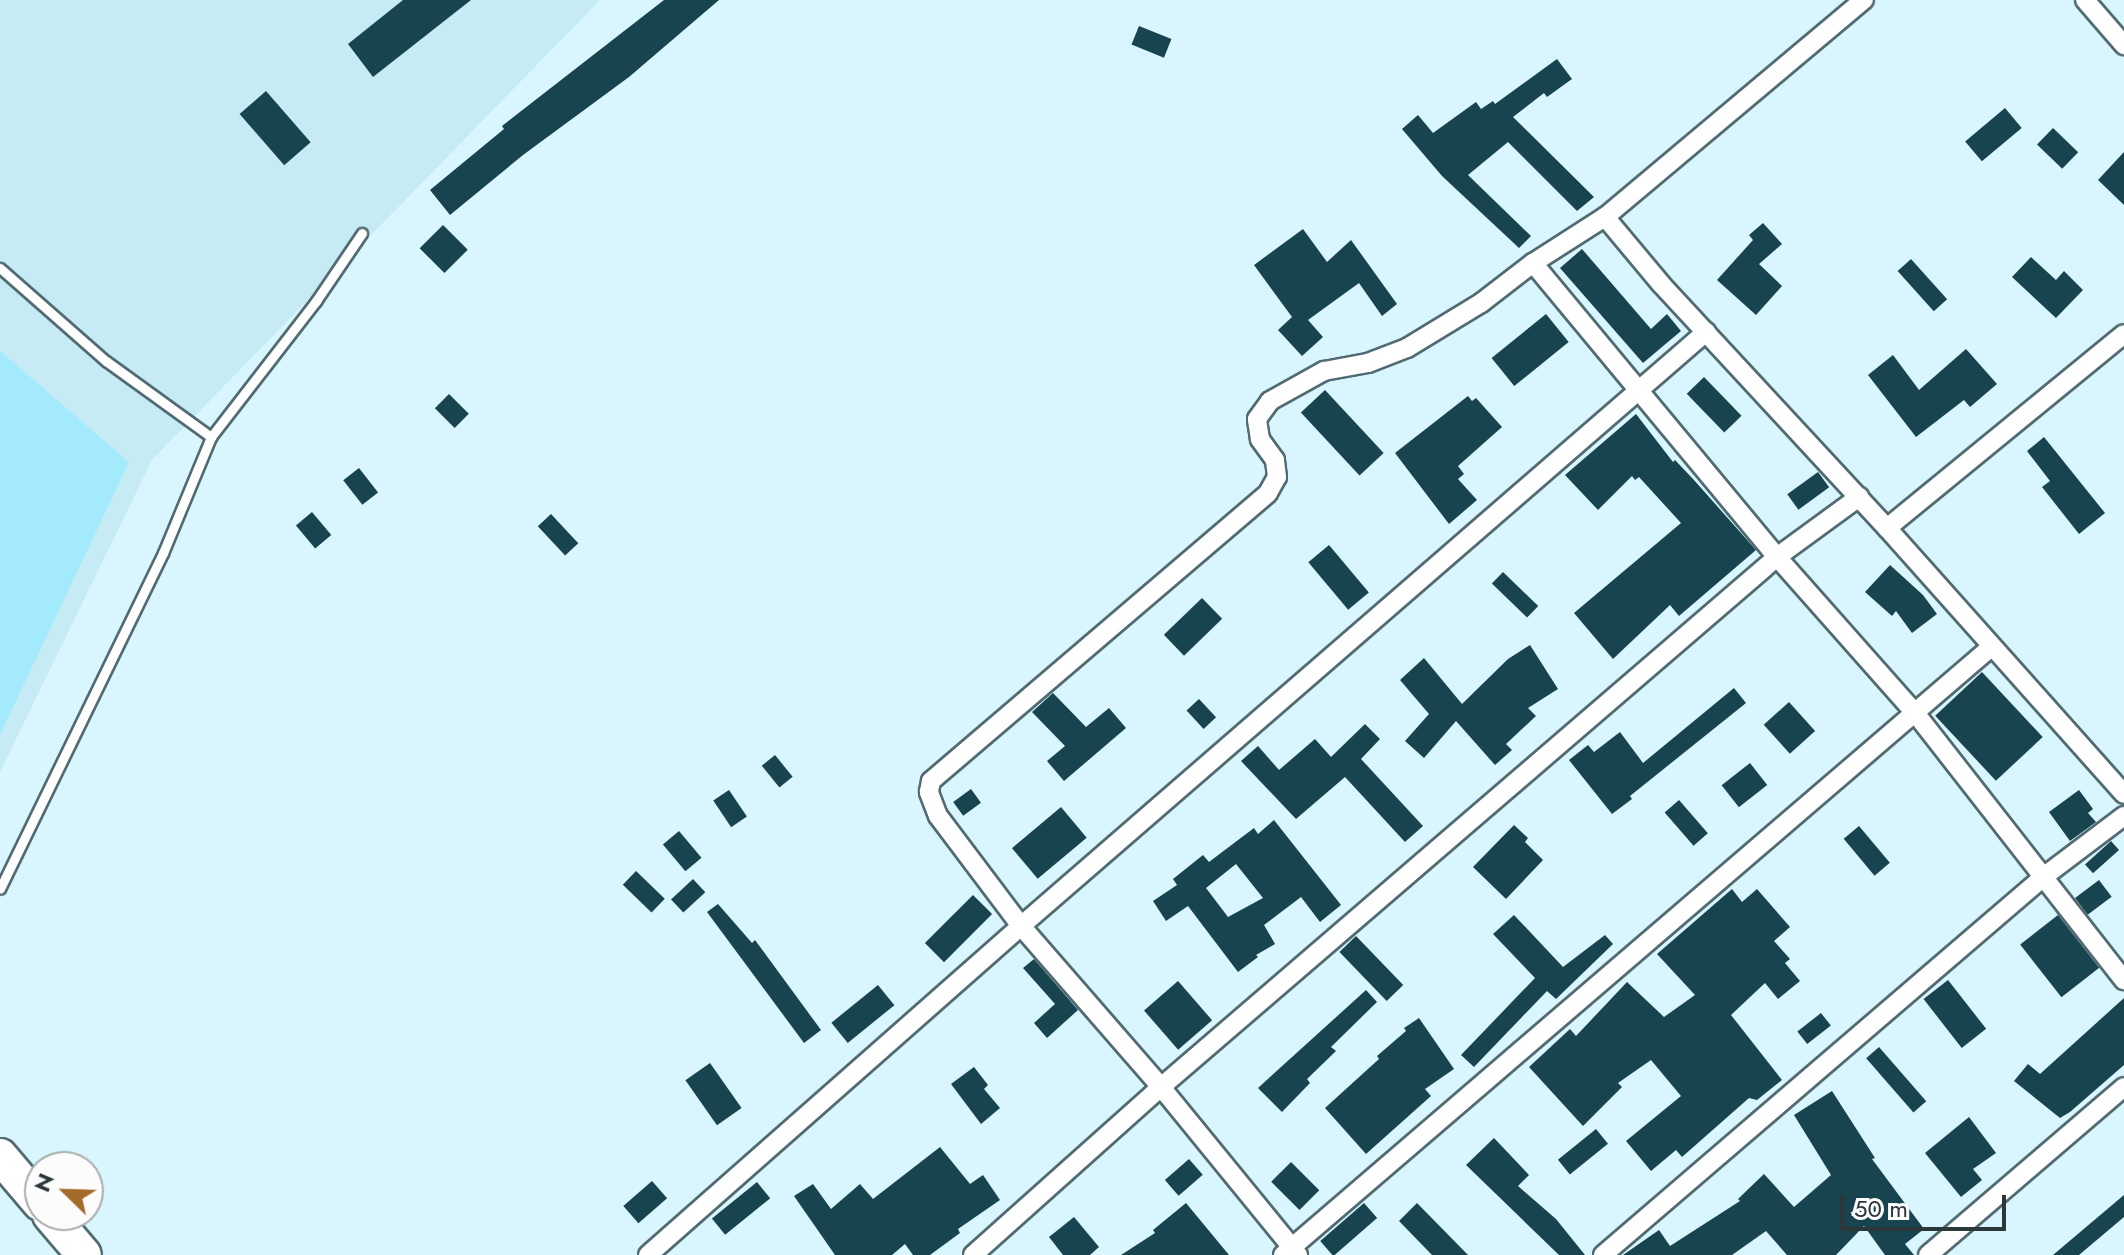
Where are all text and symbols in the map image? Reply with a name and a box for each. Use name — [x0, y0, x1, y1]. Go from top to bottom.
north arrow — [24, 1151, 104, 1231]
text: N — [26, 1168, 62, 1197]
scale bar — [1844, 1179, 2010, 1229]
text: 50 m — [1854, 1191, 1908, 1226]

